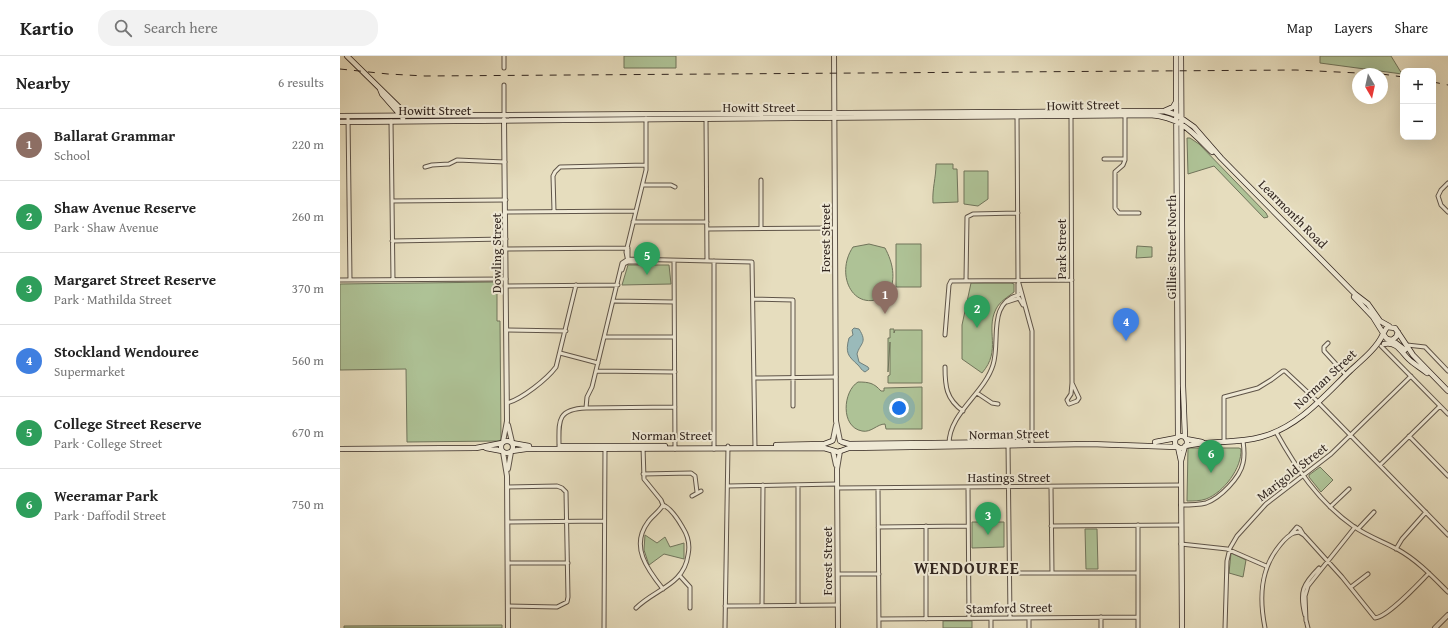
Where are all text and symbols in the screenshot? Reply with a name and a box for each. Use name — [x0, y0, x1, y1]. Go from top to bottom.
search box — [98, 10, 378, 46]
text: Kartio — [20, 14, 74, 42]
icon: search — [112, 17, 134, 39]
text: Search here — [144, 17, 218, 38]
text: Map — [1287, 18, 1313, 38]
text: Layers — [1335, 18, 1373, 38]
text: Share — [1395, 18, 1428, 38]
north arrow — [1352, 68, 1388, 104]
map controls — [1400, 68, 1436, 140]
button: + — [1400, 68, 1436, 104]
text: Nearby — [16, 70, 70, 95]
text: 6 results — [278, 73, 324, 92]
street label: Howitt Street — [1046, 95, 1120, 115]
street label: Howitt Street — [723, 98, 796, 117]
street label: Howitt Street — [399, 101, 472, 120]
button: − — [1400, 104, 1436, 140]
text: Ballarat Grammar — [54, 125, 175, 146]
text: 1 — [26, 135, 32, 154]
text: 220 m — [292, 135, 324, 154]
text: School — [54, 146, 90, 165]
street label: Learmonth Road — [1254, 175, 1332, 253]
street label: Gillies Street North — [1162, 194, 1181, 299]
text: Shaw Avenue Reserve — [54, 197, 196, 218]
street label: Forest Street — [816, 203, 835, 273]
text: 2 — [26, 207, 32, 226]
text: 260 m — [292, 207, 324, 226]
street label: Dowling Street — [487, 212, 506, 293]
text: Park · Shaw Avenue — [54, 218, 159, 237]
street label: Park Street — [1052, 218, 1071, 279]
pin: 5 — [634, 242, 660, 275]
text: Margaret Street Reserve — [54, 269, 216, 290]
text: 3 — [26, 279, 32, 298]
text: 370 m — [292, 279, 324, 298]
pin: 1 — [872, 281, 898, 314]
text: Park · Mathilda Street — [54, 290, 172, 309]
pin: 2 — [964, 295, 990, 328]
pin: 4 — [1113, 308, 1139, 341]
text: Stockland Wendouree — [54, 341, 199, 362]
street label: Norman Street — [1289, 344, 1361, 413]
text: 4 — [26, 351, 32, 370]
text: 560 m — [292, 351, 324, 370]
text: Supermarket — [54, 362, 125, 381]
your location — [889, 398, 909, 418]
text: College Street Reserve — [54, 413, 202, 434]
text: 5 — [26, 423, 32, 442]
text: 670 m — [292, 423, 324, 442]
street label: Norman Street — [969, 424, 1050, 444]
street label: Norman Street — [632, 426, 713, 445]
text: Park · College Street — [54, 434, 162, 453]
street label: Marigold Street — [1253, 438, 1332, 506]
pin: 6 — [1198, 440, 1224, 473]
street label: Hastings Street — [968, 468, 1051, 487]
text: Weeramar Park — [54, 485, 158, 506]
text: 6 — [26, 495, 32, 514]
text: 750 m — [292, 495, 324, 514]
pin: 3 — [975, 502, 1001, 535]
text: Park · Daffodil Street — [54, 506, 166, 525]
street label: Forest Street — [818, 526, 837, 596]
district label: WENDOUREE — [914, 555, 1020, 580]
street label: Stamford Street — [966, 598, 1053, 618]

